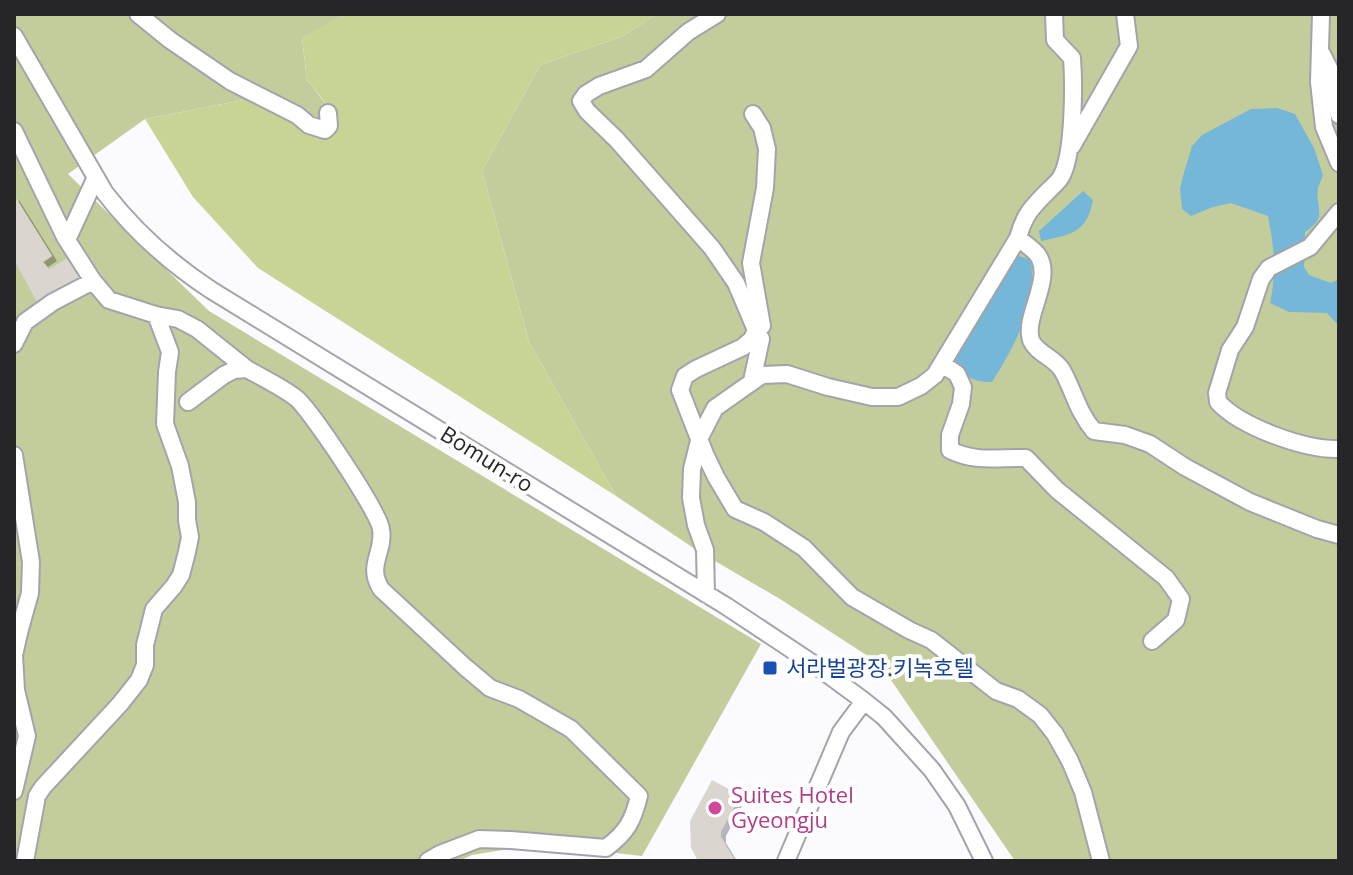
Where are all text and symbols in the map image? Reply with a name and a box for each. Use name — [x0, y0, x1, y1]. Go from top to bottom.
street label: Bomun-ro — [435, 418, 540, 498]
place label: 서라벌광장.키녹호텔 — [786, 652, 974, 682]
marker: 서라벌광장.키녹호텔 — [761, 659, 779, 677]
place label: Suites Hotel Gyeongju — [731, 779, 854, 834]
marker: Suites Hotel Gyeongju — [706, 799, 724, 817]

